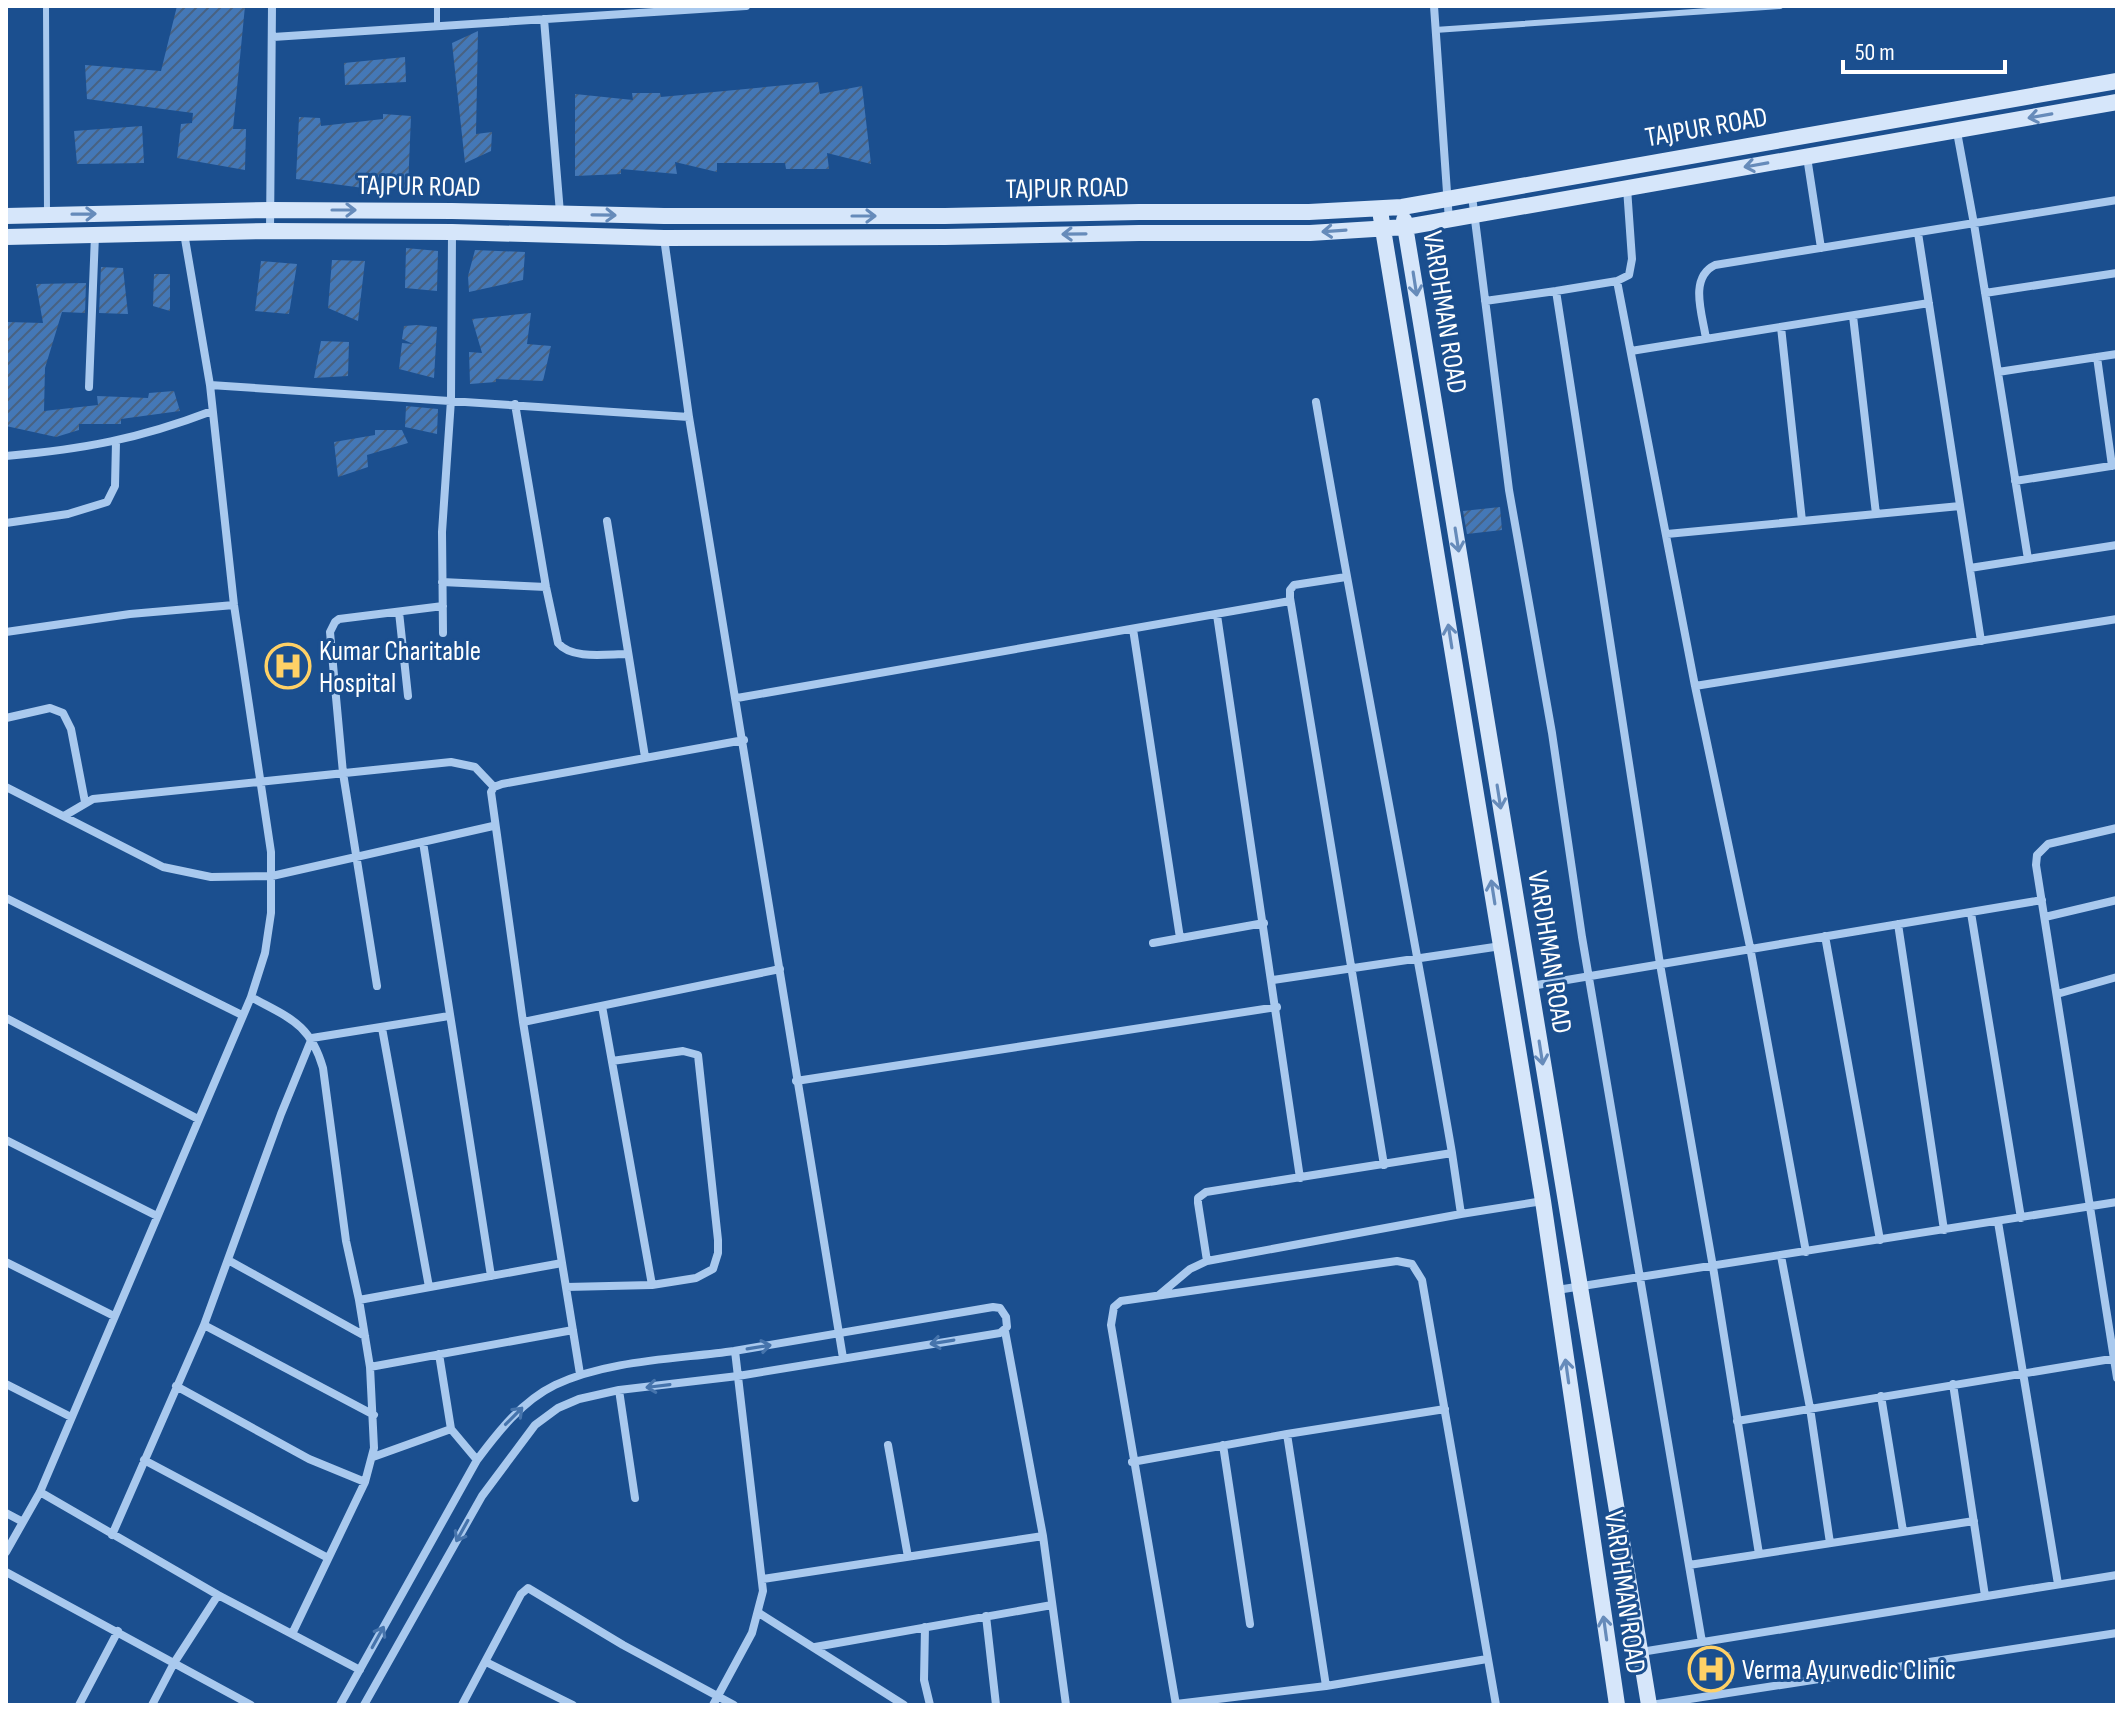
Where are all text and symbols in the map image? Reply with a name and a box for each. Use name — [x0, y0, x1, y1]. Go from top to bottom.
scale bar — [1843, 24, 2005, 74]
text: 50 m — [1855, 38, 1895, 67]
street label: TAJPUR ROAD — [1643, 101, 1770, 154]
one-way arrow — [2028, 110, 2054, 125]
one-way arrow — [1744, 159, 1770, 174]
street label: TAJPUR ROAD — [357, 169, 481, 204]
street label: TAJPUR ROAD — [1005, 171, 1129, 206]
one-way arrow — [330, 202, 357, 218]
one-way arrow — [70, 207, 97, 222]
one-way arrow — [590, 207, 617, 223]
one-way arrow — [850, 208, 877, 224]
one-way arrow — [1321, 224, 1348, 239]
one-way arrow — [1061, 226, 1088, 241]
street label: VARDHMAN ROAD — [1415, 229, 1474, 396]
one-way arrow — [1408, 270, 1423, 296]
one-way arrow — [1450, 527, 1465, 552]
one-way arrow — [1442, 624, 1457, 649]
place label: Kumar Charitable Hospital — [319, 635, 481, 700]
hospital icon: Kumar Charitable Hospital — [264, 642, 312, 690]
one-way arrow — [1492, 784, 1507, 809]
street label: VARDHMAN ROAD — [1520, 869, 1579, 1036]
one-way arrow — [1484, 880, 1499, 906]
one-way arrow — [1534, 1040, 1549, 1065]
one-way arrow — [930, 1335, 956, 1350]
one-way arrow — [746, 1338, 771, 1353]
one-way arrow — [1559, 1359, 1574, 1384]
one-way arrow — [645, 1378, 672, 1393]
one-way arrow — [504, 1407, 524, 1426]
street label: VARDHMAN ROAD — [1597, 1509, 1652, 1676]
one-way arrow — [454, 1518, 469, 1542]
one-way arrow — [1597, 1616, 1612, 1641]
one-way arrow — [370, 1626, 386, 1649]
hospital icon: Verma Ayurvedic Clinic — [1687, 1645, 1735, 1693]
place label: Verma Ayurvedic Clinic — [1742, 1654, 1956, 1687]

